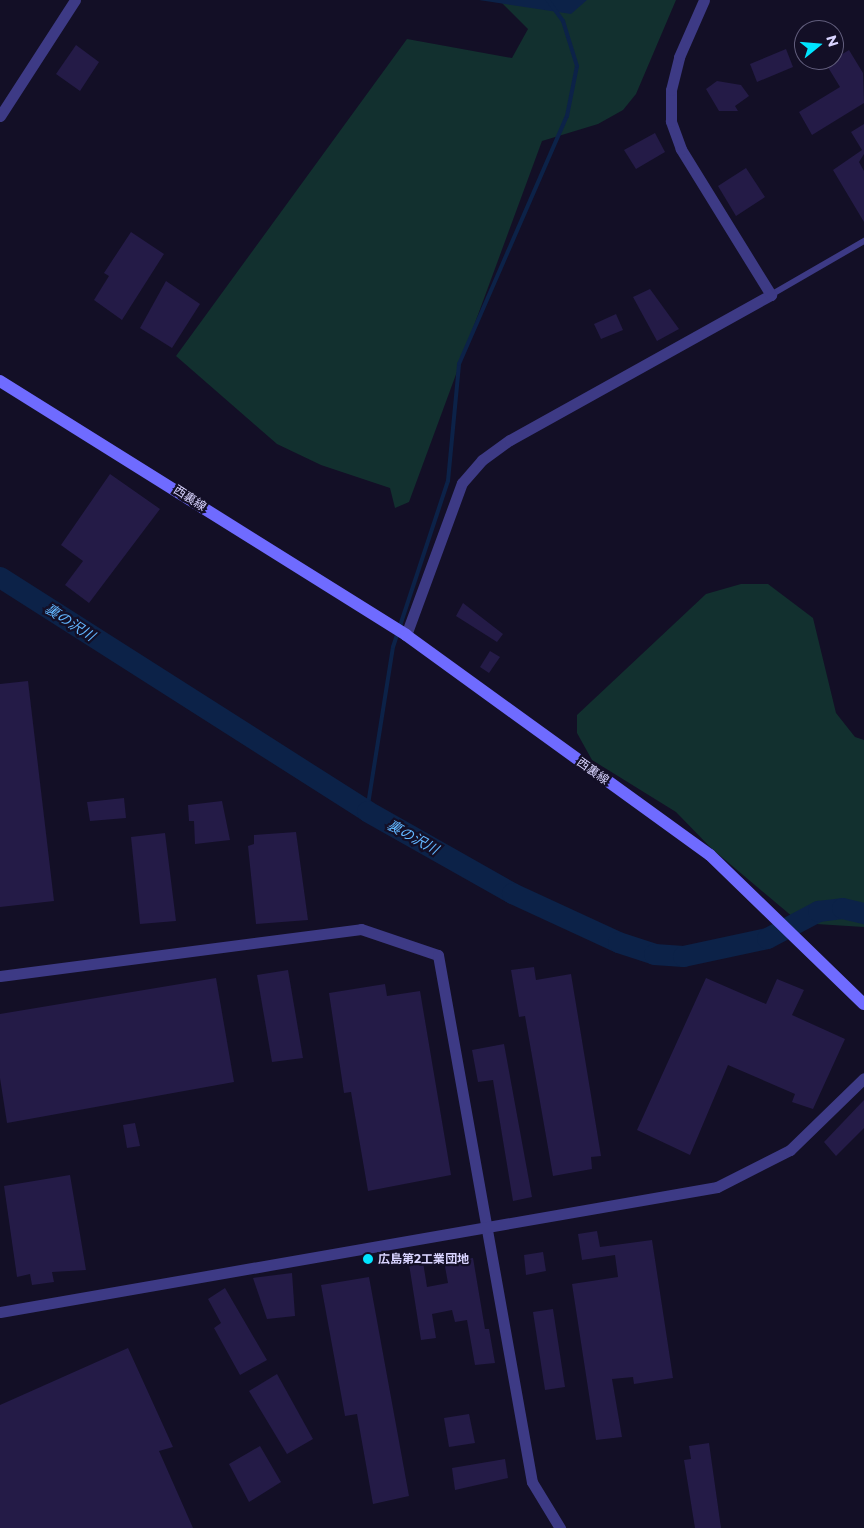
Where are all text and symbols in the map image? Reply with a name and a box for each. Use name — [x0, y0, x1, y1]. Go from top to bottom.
north arrow — [794, 20, 844, 70]
text: N — [822, 33, 843, 49]
street label: 西裏線 — [171, 482, 209, 514]
water label: 裏の沢川 — [42, 600, 98, 644]
street label: 西裏線 — [574, 755, 612, 787]
water label: 裏の沢川 — [384, 816, 442, 858]
place label: 広島第2工業団地 — [378, 1252, 469, 1266]
marker: 広島第2工業団地 — [362, 1253, 374, 1265]

